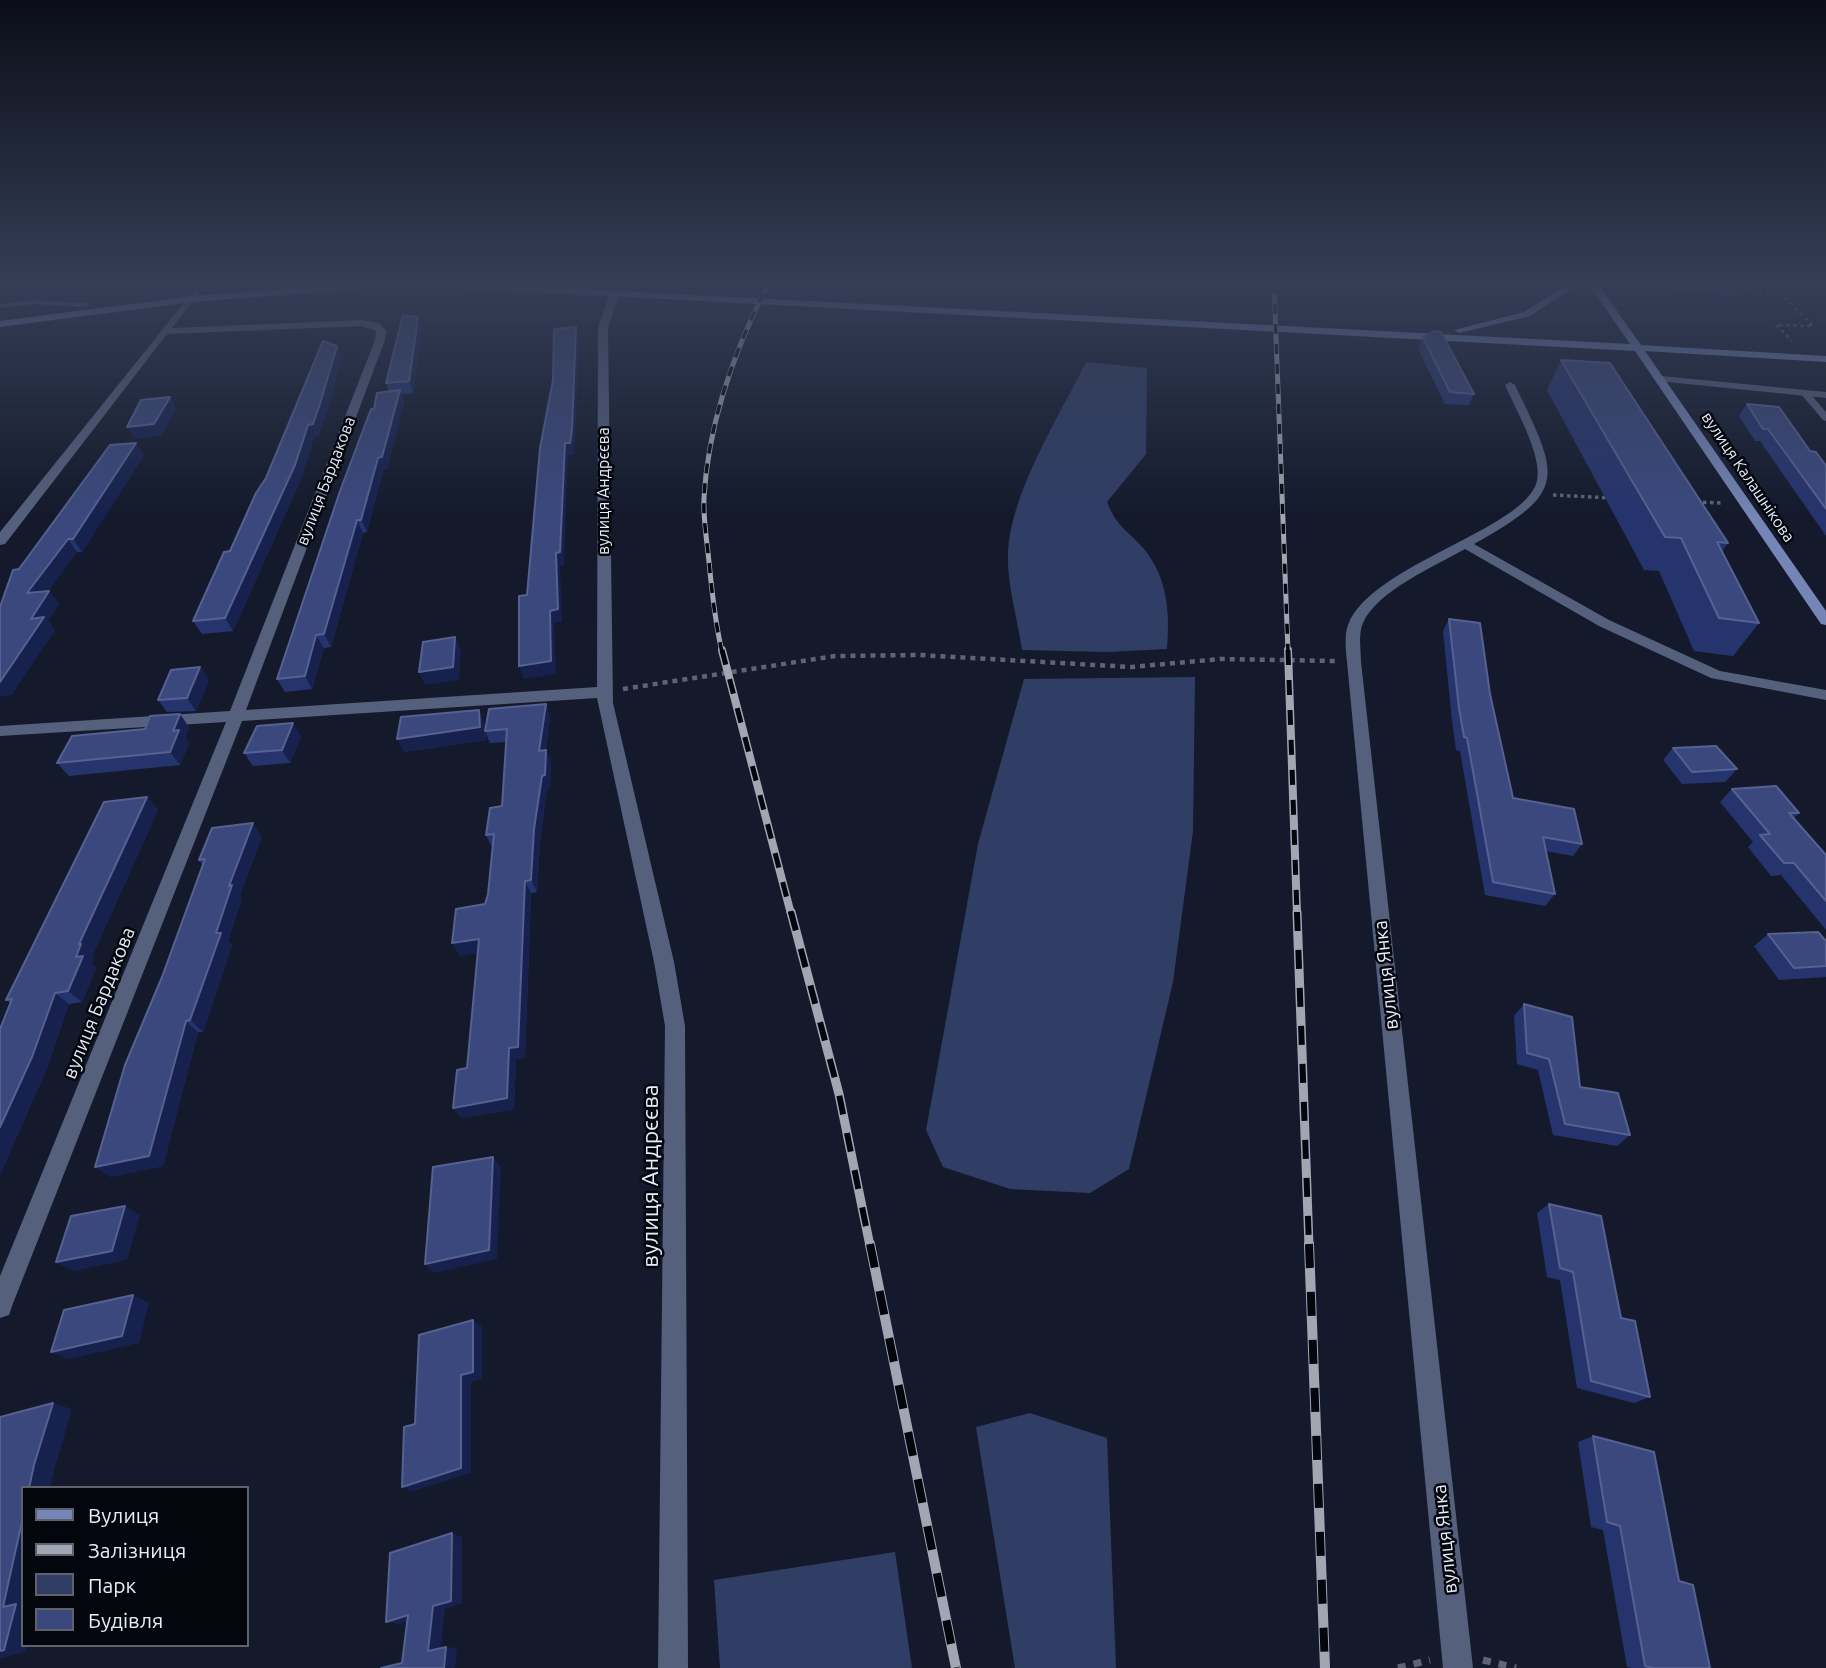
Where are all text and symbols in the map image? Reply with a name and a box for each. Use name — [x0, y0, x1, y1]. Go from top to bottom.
street label: вулиця Калашнікова — [1697, 408, 1799, 546]
street label: вулиця Бардакова — [293, 414, 359, 548]
street label: вулиця Андрєєва — [594, 427, 614, 555]
street label: вулиця Янка — [1369, 919, 1403, 1031]
street label: вулиця Бардакова — [58, 924, 140, 1082]
street label: вулиця Андрєєва — [636, 1084, 664, 1268]
street label: вулиця Янка — [1428, 1483, 1462, 1595]
legend — [21, 1486, 248, 1647]
text: Вулиця — [88, 1503, 159, 1527]
text: Залізниця — [88, 1538, 186, 1562]
text: Парк — [88, 1573, 136, 1597]
text: Будівля — [88, 1608, 163, 1632]

